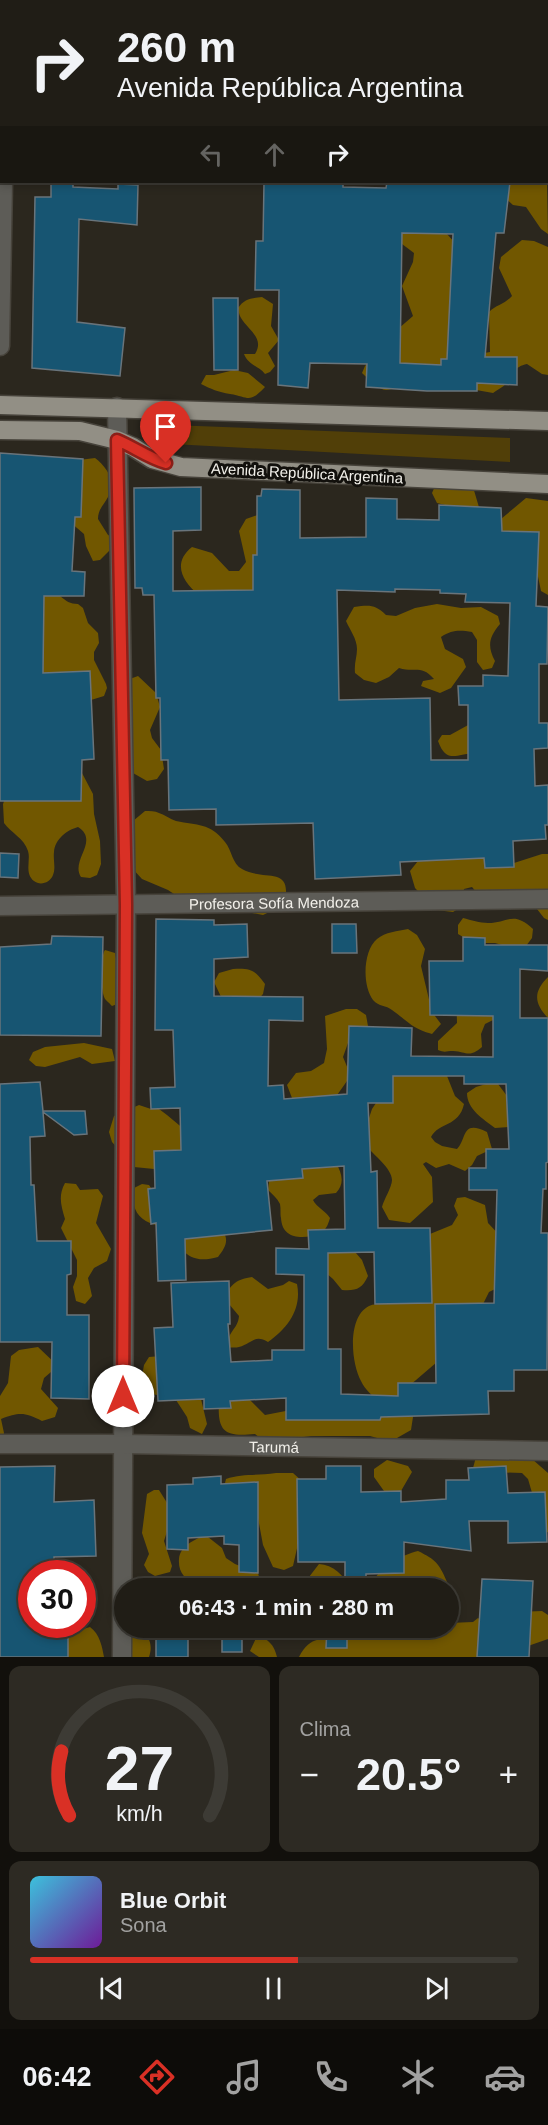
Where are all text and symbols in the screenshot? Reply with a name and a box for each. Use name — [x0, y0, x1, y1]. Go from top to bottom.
icon: right — [18, 24, 96, 102]
text: 260 m — [117, 24, 236, 71]
text: Avenida República Argentina — [117, 73, 463, 103]
icon: left — [195, 138, 228, 171]
icon: ahead — [258, 138, 291, 171]
icon: right — [321, 138, 354, 171]
pin — [140, 401, 191, 463]
icon: arrive — [149, 410, 182, 443]
street label: Avenida República Argentina — [210, 459, 404, 487]
street label: Profesora Sofía Mendoza — [189, 893, 360, 912]
position arrow — [91, 1364, 155, 1428]
street label: Tarumá — [249, 1438, 300, 1455]
speed limit sign: 30 — [18, 1560, 96, 1638]
text: 06:43 · 1 min · 280 m — [179, 1595, 394, 1620]
text: Clima — [300, 1718, 351, 1740]
text: 27 — [105, 1734, 174, 1803]
text: 20.5° — [356, 1749, 462, 1800]
text: − — [300, 1756, 319, 1793]
text: + — [499, 1756, 518, 1793]
text: km/h — [116, 1802, 162, 1826]
text: Blue Orbit — [120, 1888, 226, 1913]
text: Sona — [120, 1914, 167, 1936]
icon: previous — [95, 1972, 128, 2005]
icon: pause — [257, 1972, 290, 2005]
icon: next — [420, 1972, 453, 2005]
icon: directions — [136, 2056, 178, 2098]
icon: music — [223, 2056, 265, 2098]
icon: phone — [310, 2056, 352, 2098]
icon: climate — [397, 2056, 439, 2098]
icon: car — [484, 2056, 526, 2098]
text: 06:42 — [22, 2062, 91, 2092]

